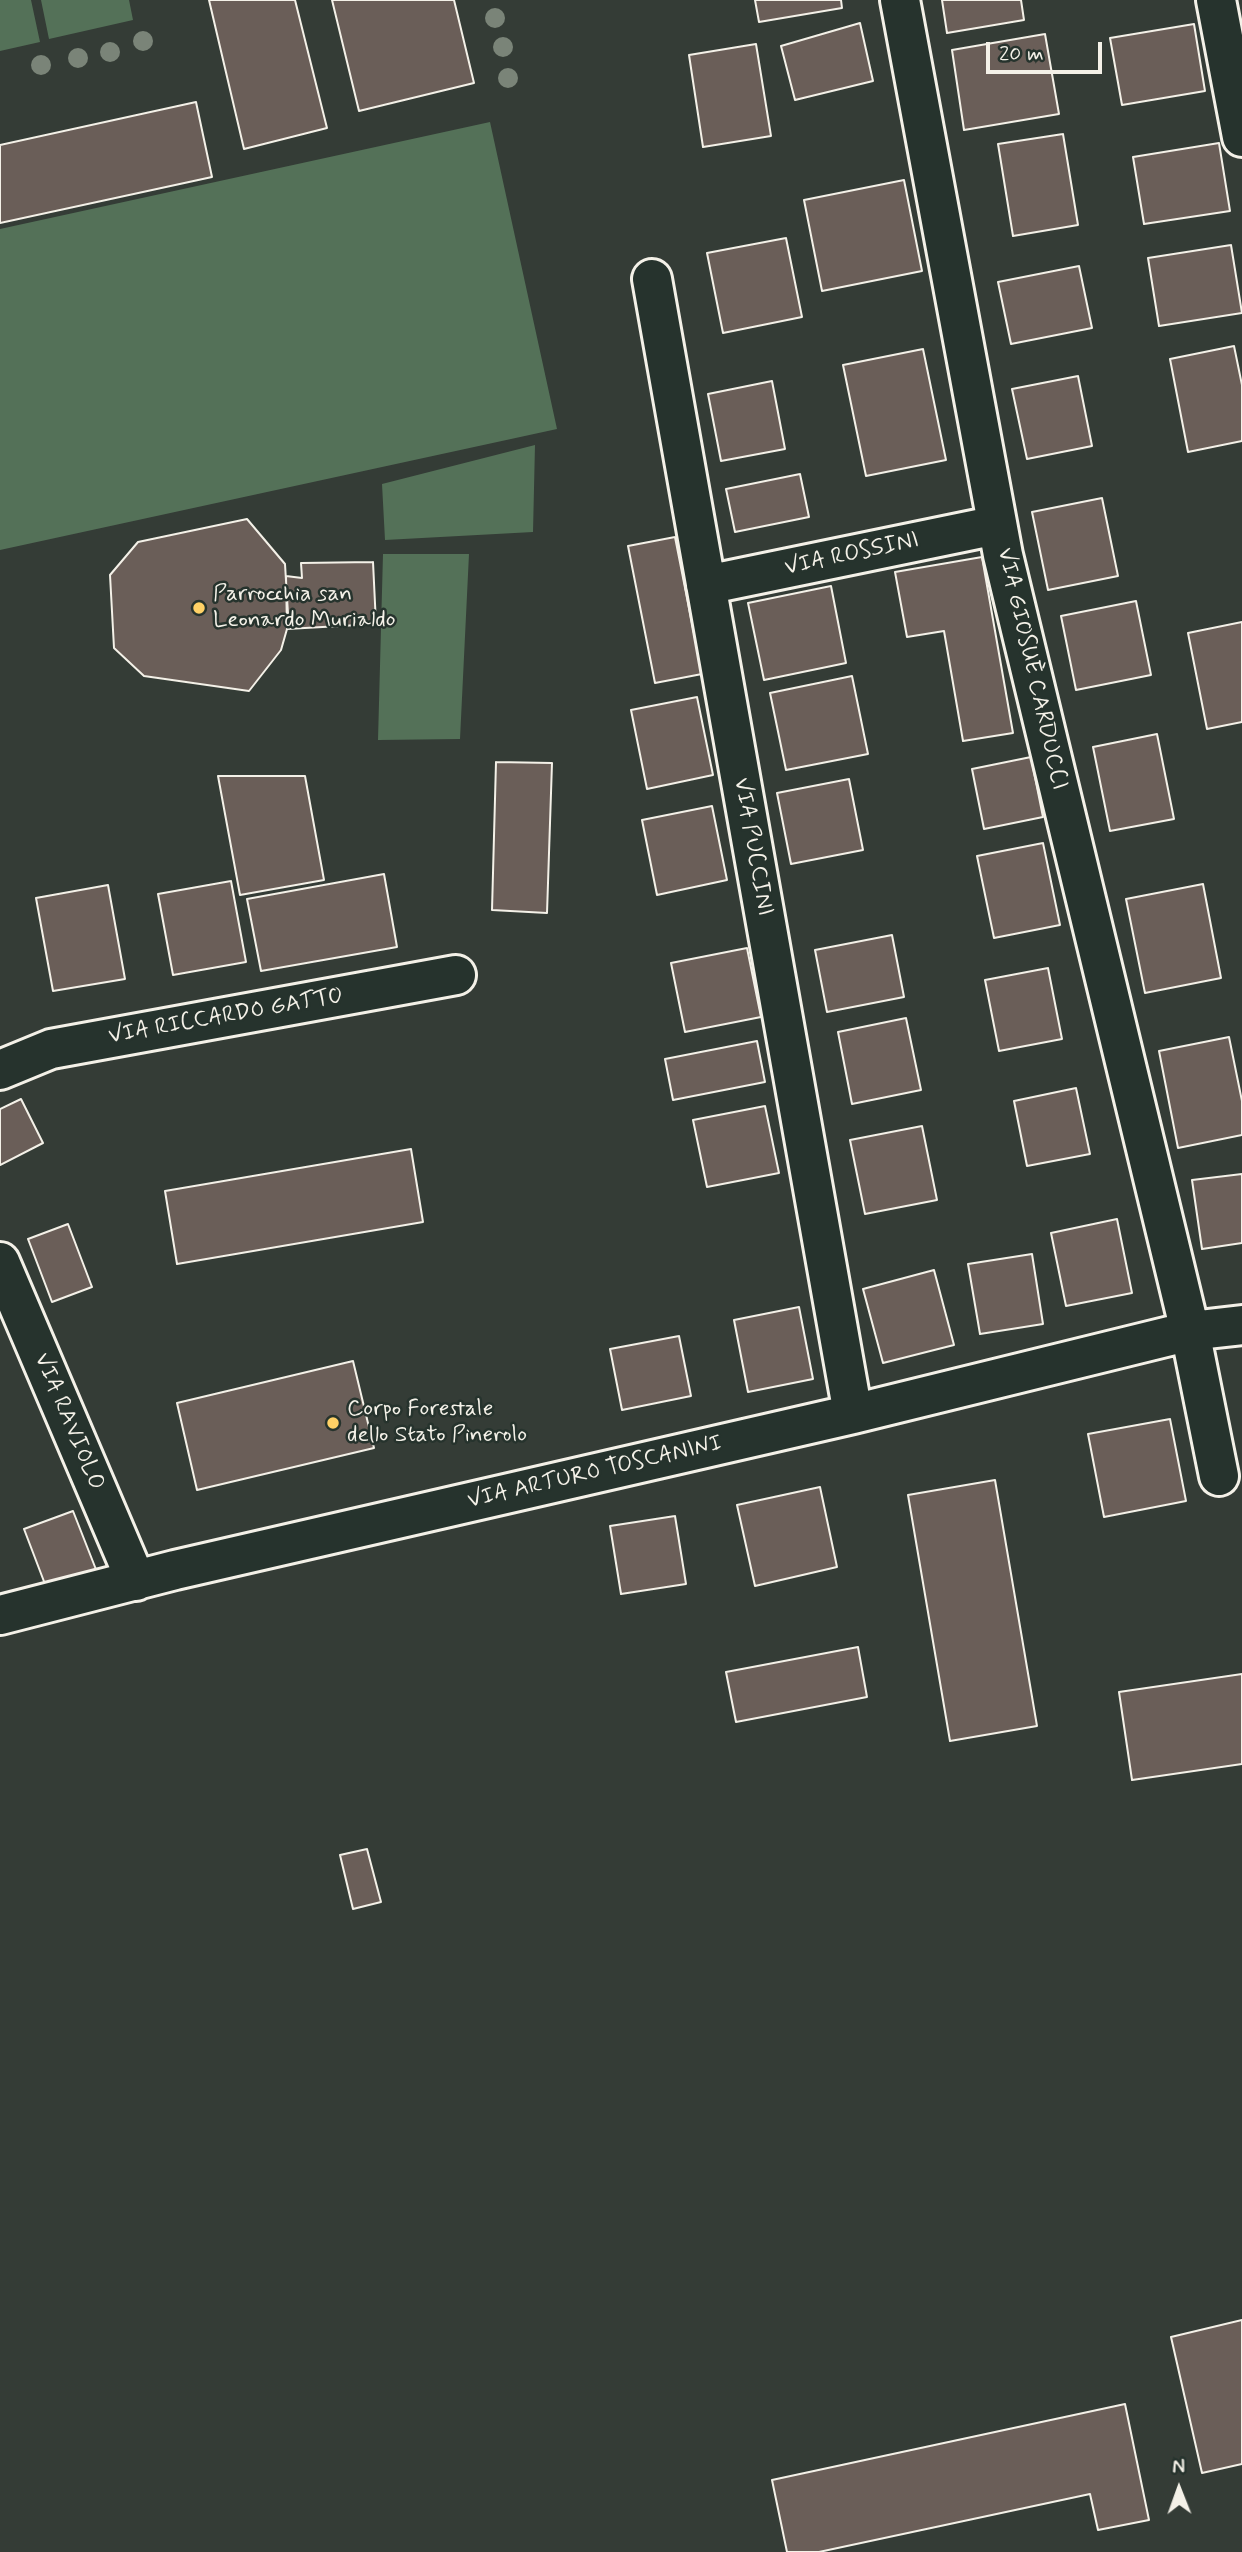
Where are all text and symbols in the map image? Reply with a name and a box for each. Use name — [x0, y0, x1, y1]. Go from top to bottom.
scale bar — [990, 28, 1106, 72]
text: 20 m — [999, 40, 1044, 68]
street label: VIA ROSSINI — [782, 527, 922, 583]
street label: VIA GIOSUÈ CARDUCCI — [990, 545, 1072, 793]
place label: Parrocchia san Leonardo Murialdo — [213, 581, 396, 635]
marker: Parrocchia san Leonardo Murialdo — [191, 600, 207, 616]
street label: VIA PUCCINI — [726, 776, 778, 918]
street label: VIA RICCARDO GATTO — [107, 983, 345, 1051]
street label: VIA RAVIOLO — [27, 1349, 109, 1495]
place label: Corpo Forestale dello Stato Pinerolo — [347, 1396, 527, 1450]
marker: Corpo Forestale dello Stato Pinerolo — [325, 1415, 341, 1431]
street label: VIA ARTURO TOSCANINI — [465, 1430, 725, 1516]
north arrow — [1144, 2454, 1214, 2524]
text: N — [1172, 2455, 1185, 2480]

